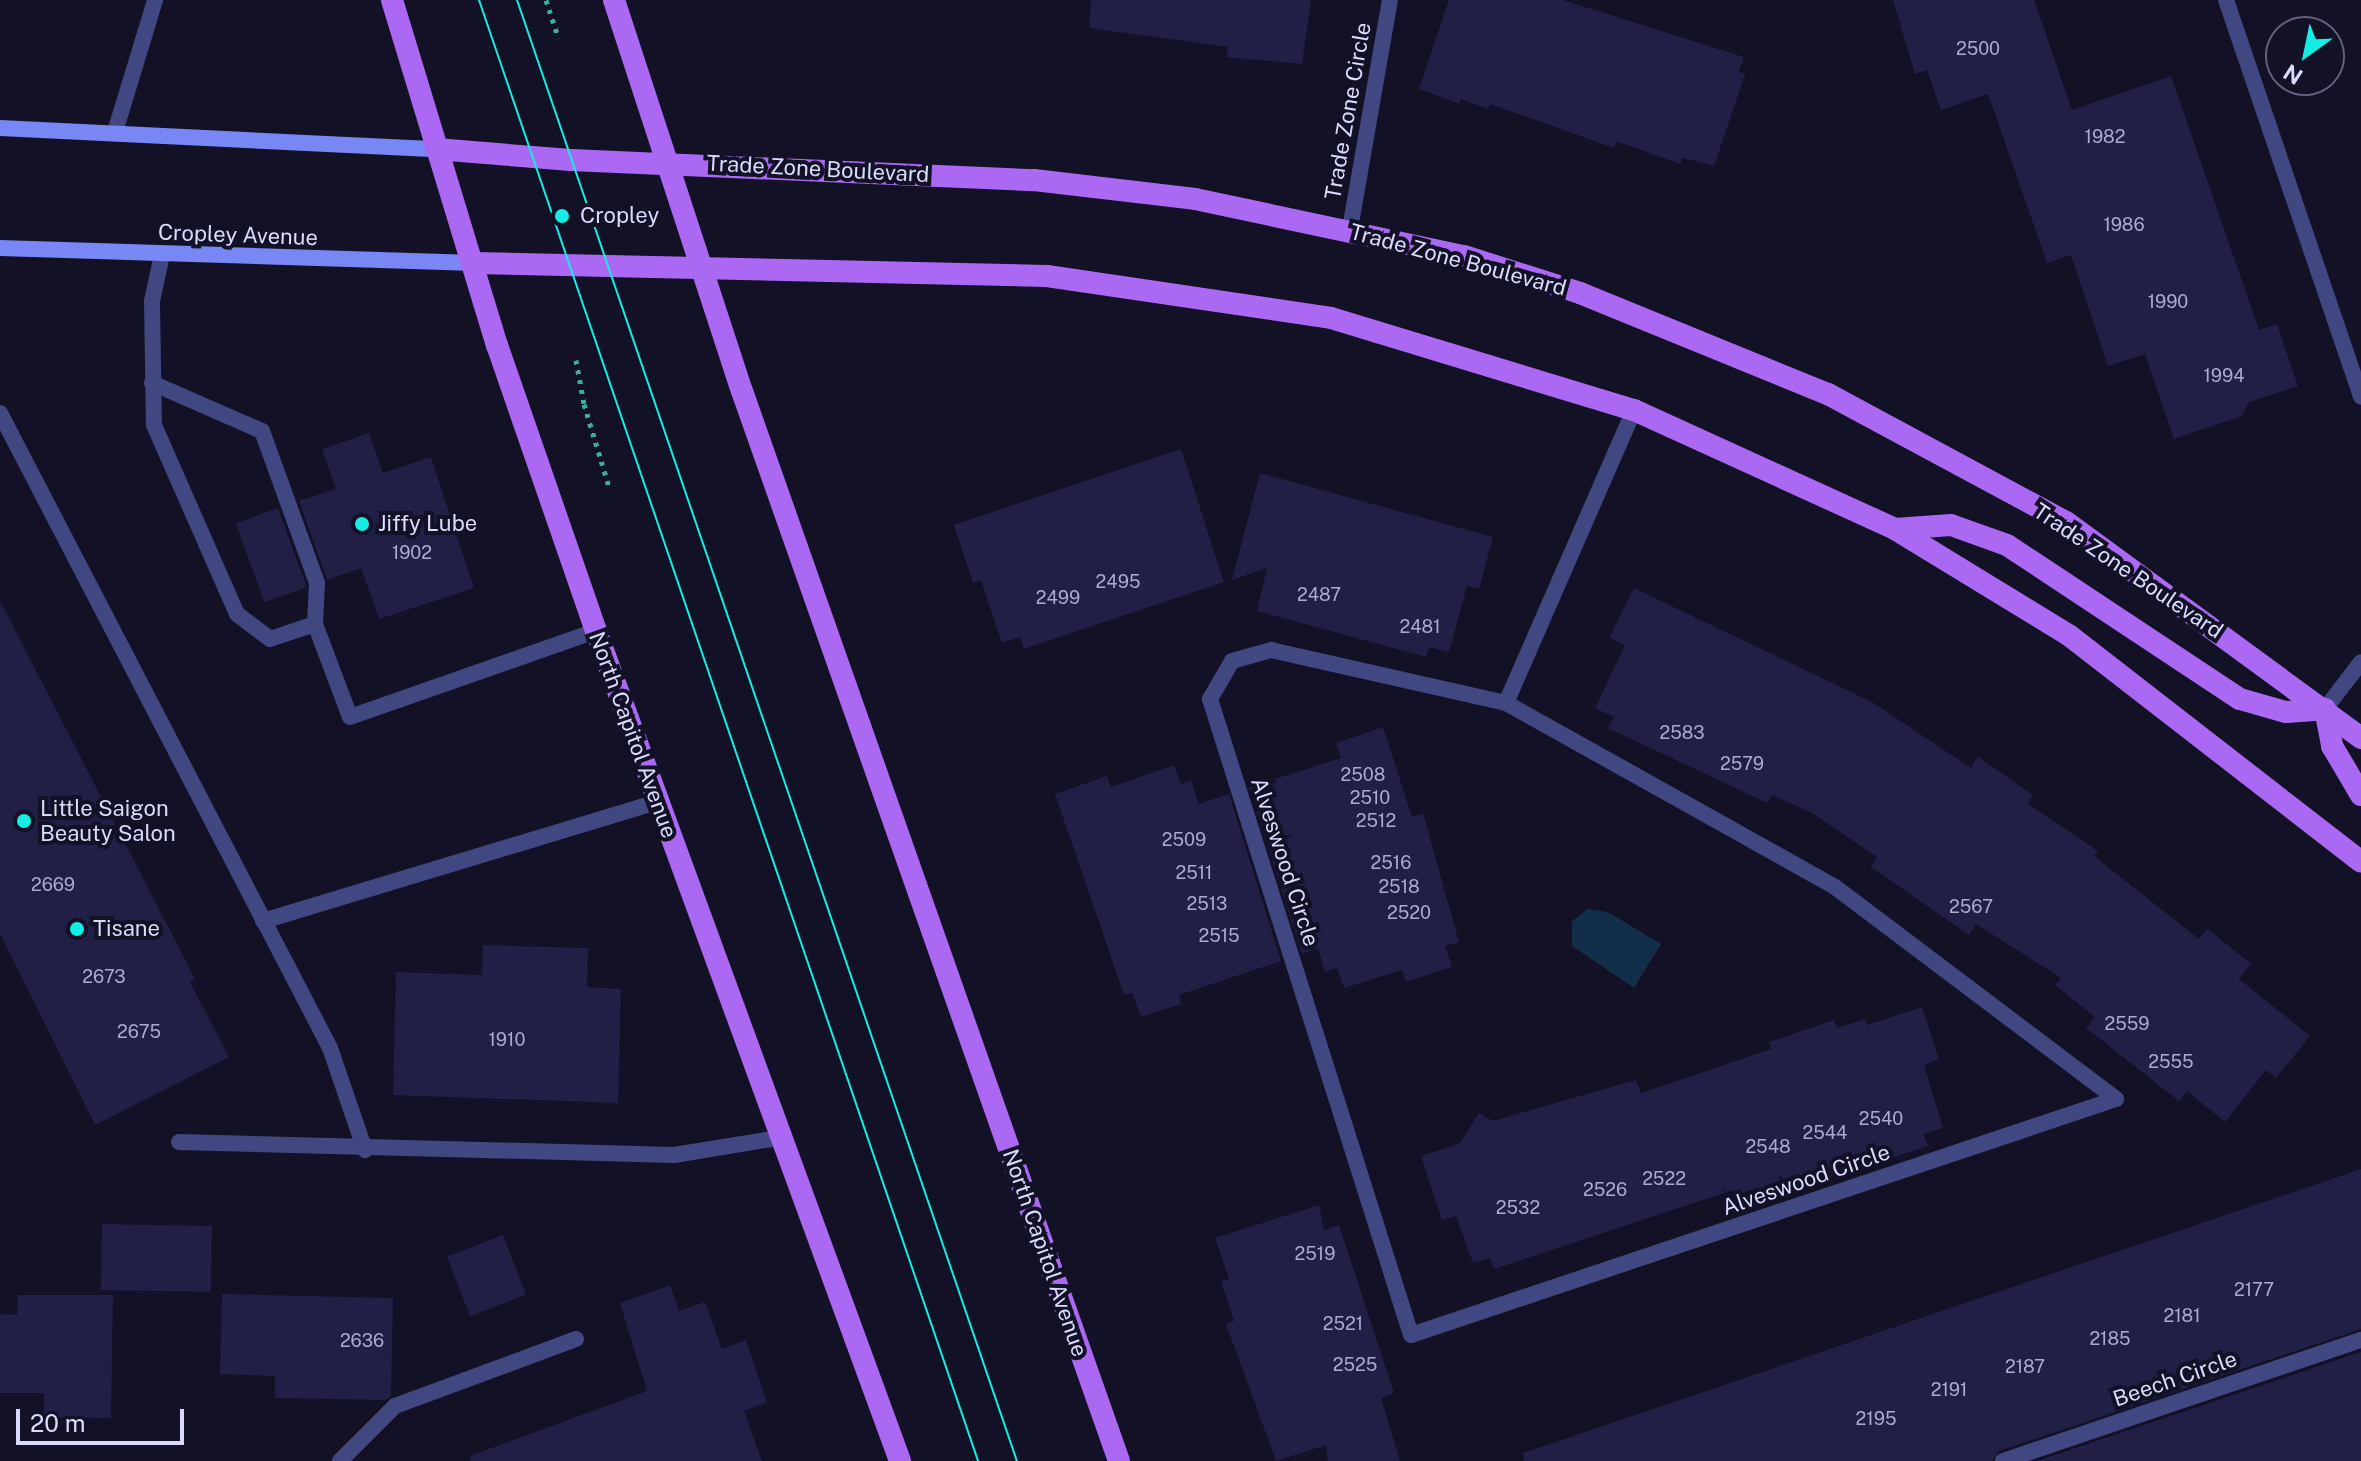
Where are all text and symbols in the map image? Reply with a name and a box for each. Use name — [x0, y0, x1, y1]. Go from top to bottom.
north arrow — [2265, 16, 2345, 96]
street label: Trade Zone Circle — [1319, 20, 1377, 202]
house number: 2500 — [1956, 38, 2000, 60]
text: N — [2279, 59, 2307, 90]
house number: 1982 — [2085, 126, 2125, 148]
street label: Trade Zone Boulevard — [706, 150, 930, 188]
place label: Cropley — [580, 203, 659, 229]
marker: Cropley — [551, 205, 573, 227]
house number: 1986 — [2103, 214, 2145, 236]
street label: Trade Zone Boulevard — [1347, 218, 1569, 302]
street label: Cropley Avenue — [157, 219, 319, 251]
house number: 1990 — [2148, 291, 2188, 313]
house number: 1994 — [2204, 365, 2244, 387]
street label: Trade Zone Boulevard — [2028, 498, 2228, 644]
place label: Jiffy Lube — [378, 511, 477, 537]
marker: Jiffy Lube — [353, 515, 371, 533]
house number: 1902 — [392, 542, 432, 564]
house number: 2495 — [1096, 571, 1140, 593]
house number: 2487 — [1297, 584, 1341, 606]
house number: 2499 — [1036, 587, 1080, 609]
house number: 2481 — [1399, 616, 1441, 638]
street label: North Capitol Avenue — [583, 628, 683, 842]
house number: 2583 — [1659, 722, 1705, 744]
house number: 2579 — [1720, 753, 1764, 775]
house number: 2508 — [1341, 764, 1385, 786]
street label: Alveswood Circle — [1245, 774, 1325, 950]
house number: 2510 — [1350, 787, 1390, 809]
place label: Little Saigon Beauty Salon — [40, 795, 176, 846]
house number: 2512 — [1356, 810, 1396, 832]
marker: Little Saigon Beauty Salon — [15, 812, 33, 830]
house number: 2509 — [1162, 829, 1206, 851]
house number: 2516 — [1371, 852, 1411, 874]
house number: 2511 — [1176, 862, 1212, 884]
house number: 2669 — [31, 874, 75, 896]
house number: 2518 — [1378, 876, 1420, 898]
house number: 2513 — [1187, 893, 1227, 915]
house number: 2567 — [1949, 896, 1993, 918]
house number: 2520 — [1387, 902, 1431, 924]
place label: Tisane — [93, 916, 160, 942]
marker: Tisane — [68, 920, 86, 938]
house number: 2515 — [1198, 925, 1240, 947]
house number: 2673 — [82, 966, 126, 988]
house number: 2559 — [2104, 1013, 2150, 1035]
house number: 2675 — [117, 1021, 161, 1043]
house number: 1910 — [489, 1029, 525, 1051]
house number: 2555 — [2148, 1051, 2194, 1073]
house number: 2540 — [1859, 1108, 1903, 1130]
house number: 2544 — [1803, 1122, 1847, 1144]
house number: 2548 — [1745, 1136, 1791, 1158]
street label: Alveswood Circle — [1718, 1139, 1894, 1221]
street label: North Capitol Avenue — [997, 1146, 1093, 1360]
house number: 2522 — [1642, 1168, 1686, 1190]
house number: 2526 — [1583, 1179, 1627, 1201]
house number: 2532 — [1496, 1197, 1540, 1219]
house number: 2519 — [1295, 1243, 1335, 1265]
house number: 2177 — [2234, 1279, 2274, 1301]
house number: 2181 — [2163, 1305, 2201, 1327]
house number: 2521 — [1323, 1313, 1363, 1335]
house number: 2185 — [2089, 1328, 2131, 1350]
house number: 2636 — [340, 1330, 384, 1352]
street label: Beech Circle — [2110, 1345, 2240, 1413]
house number: 2525 — [1333, 1354, 1377, 1376]
house number: 2187 — [2005, 1356, 2045, 1378]
house number: 2191 — [1931, 1379, 1967, 1401]
scale bar — [20, 1393, 188, 1443]
house number: 2195 — [1856, 1408, 1896, 1430]
text: 20 m — [30, 1409, 86, 1437]

